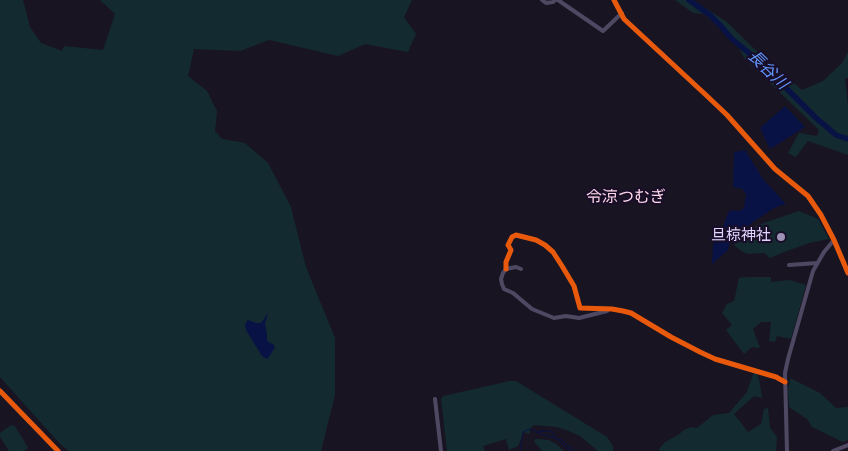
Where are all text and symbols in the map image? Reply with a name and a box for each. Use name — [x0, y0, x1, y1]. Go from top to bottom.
water label: 長谷川 — [743, 47, 791, 95]
district label: 令涼つむぎ — [586, 188, 666, 208]
place label: 旦椋神社 — [711, 228, 771, 246]
marker: 旦椋神社 — [775, 231, 787, 243]

